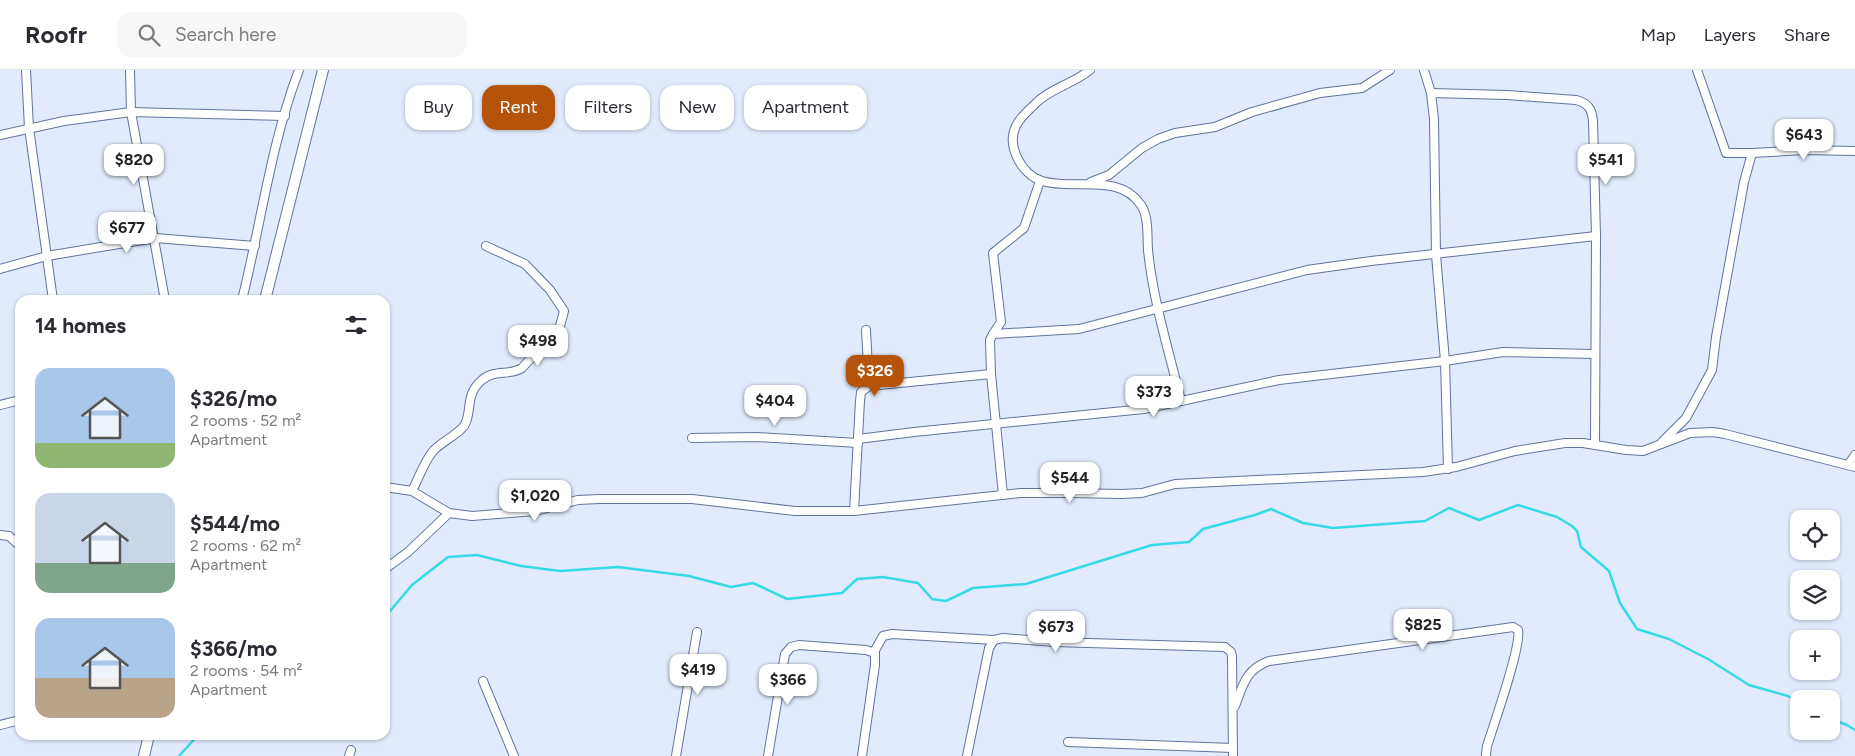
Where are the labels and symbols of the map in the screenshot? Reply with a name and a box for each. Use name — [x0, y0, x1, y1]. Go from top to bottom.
pin: $643 — [1774, 118, 1834, 161]
pin: $820 — [104, 144, 164, 186]
pin: $541 — [1576, 144, 1636, 186]
pin: $677 — [97, 212, 157, 254]
pin: $498 — [508, 324, 568, 367]
pin: $326 — [845, 354, 905, 397]
pin: $373 — [1124, 376, 1184, 418]
pin: $404 — [745, 384, 805, 427]
pin: $544 — [1040, 462, 1100, 504]
pin: $1,020 — [494, 480, 576, 522]
pin: $825 — [1393, 608, 1453, 651]
pin: $673 — [1026, 610, 1086, 653]
pin: $419 — [668, 654, 728, 696]
pin: $366 — [758, 664, 818, 706]

